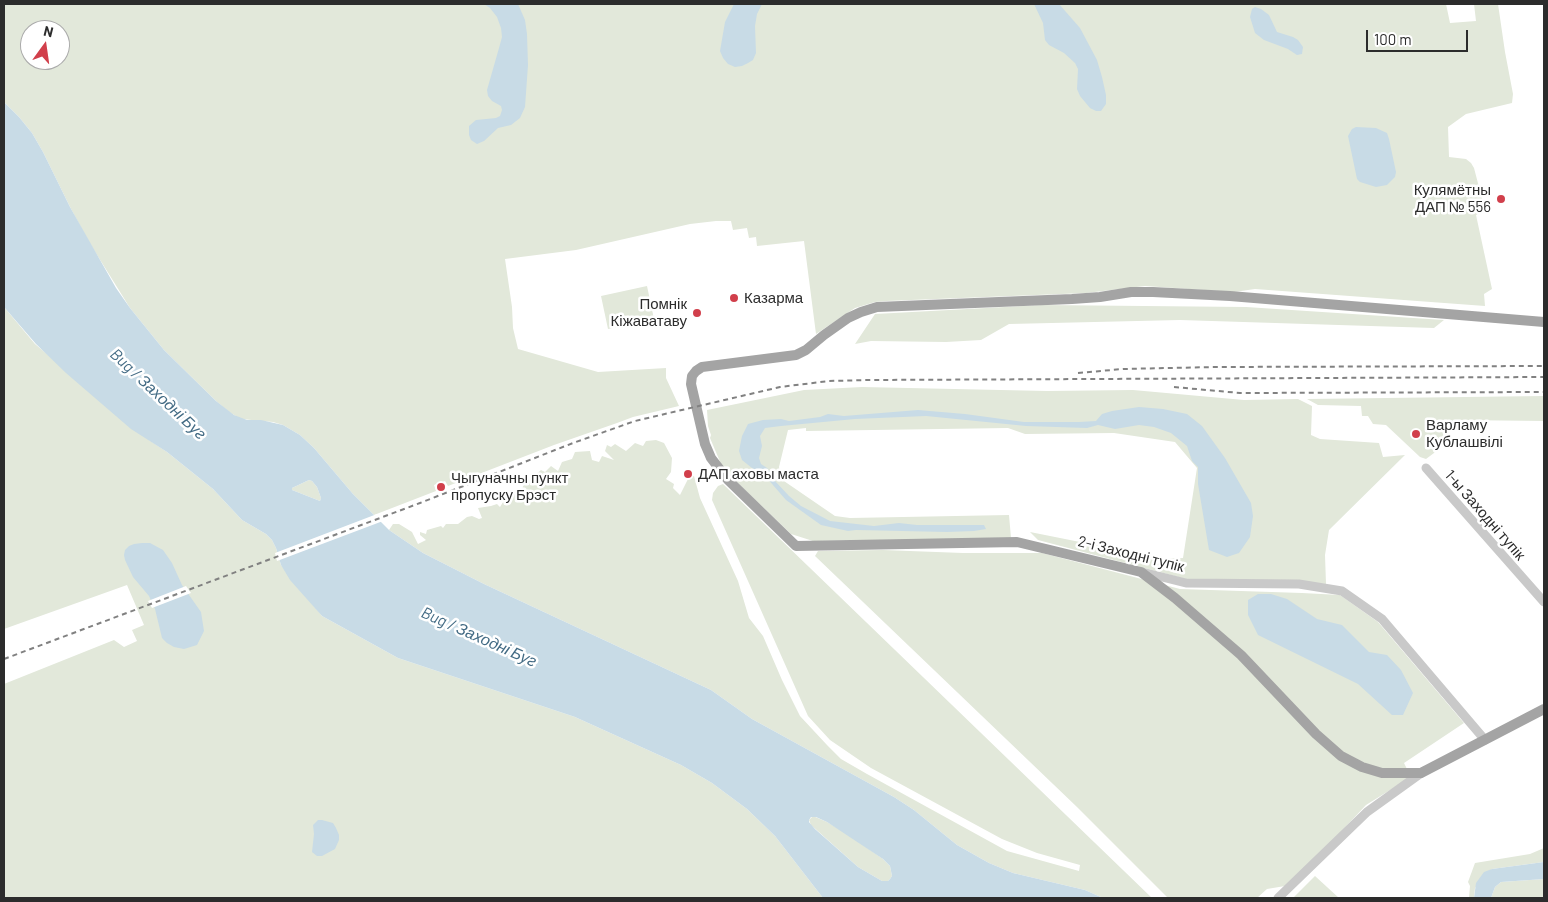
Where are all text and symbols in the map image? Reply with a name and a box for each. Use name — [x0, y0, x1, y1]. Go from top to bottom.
north arrow — [20, 20, 70, 70]
scale bar — [1368, 20, 1470, 52]
text: N — [42, 22, 55, 40]
text: 100 m — [1374, 30, 1412, 48]
place label: Кулямётны ДАП № 556 — [1414, 181, 1491, 216]
marker: Кулямётны ДАП № 556 — [1495, 193, 1507, 205]
place label: Казарма — [744, 289, 803, 307]
marker: Казарма — [728, 292, 740, 304]
place label: Помнік Кіжаватаву — [611, 295, 687, 330]
marker: Помнік Кіжаватаву — [691, 307, 703, 319]
water label: Bug / Заходні Буг — [106, 345, 210, 443]
place label: Варламу Кублашвілі — [1426, 416, 1503, 451]
marker: Варламу Кублашвілі — [1410, 428, 1422, 440]
place label: ДАП аховы маста — [698, 465, 819, 483]
street label: 1-ы Заходні тупік — [1441, 466, 1529, 564]
marker: ДАП аховы маста — [682, 468, 694, 480]
place label: Чыгуначны пункт пропуску Брэст — [451, 469, 568, 504]
marker: Чыгуначны пункт пропуску Брэст — [435, 481, 447, 493]
street label: 2-і Заходні тупік — [1076, 532, 1186, 576]
water label: Bug / Заходні Буг — [418, 603, 540, 671]

